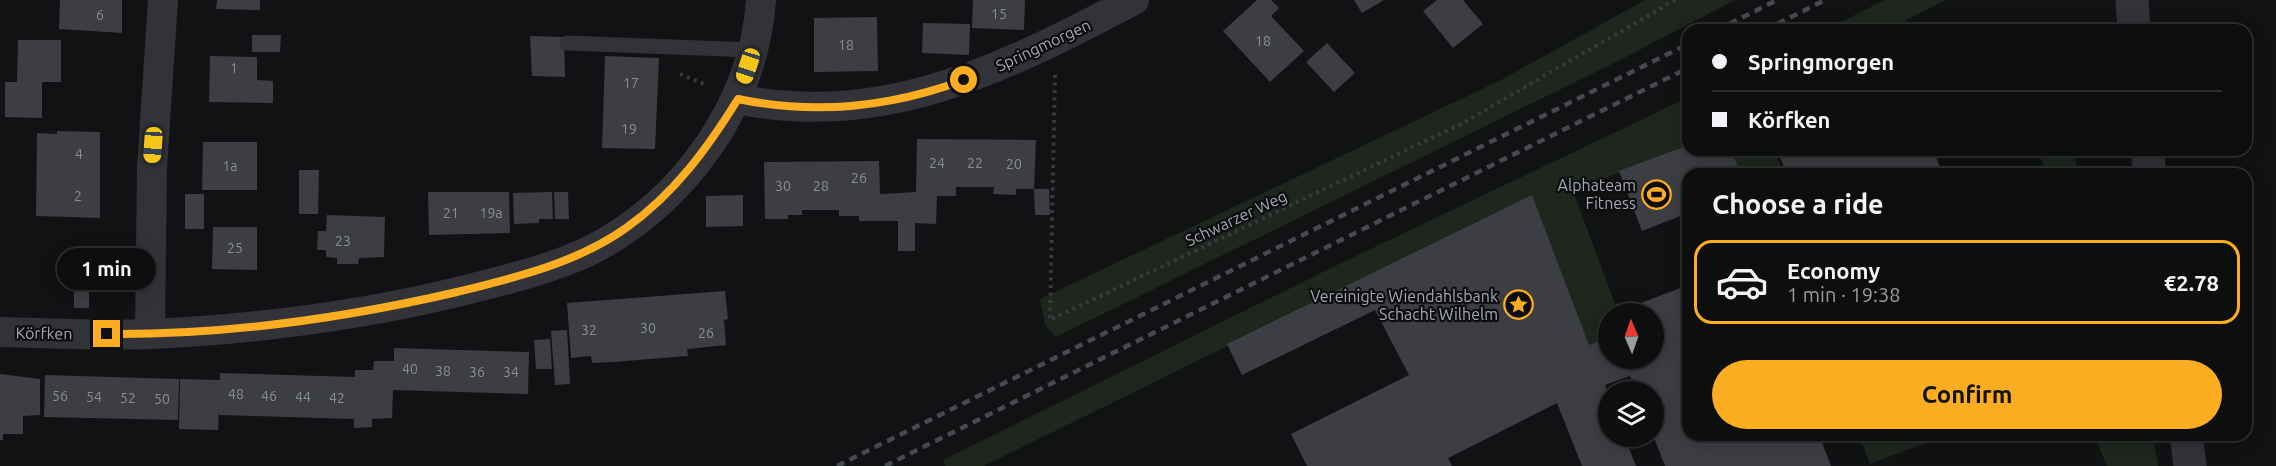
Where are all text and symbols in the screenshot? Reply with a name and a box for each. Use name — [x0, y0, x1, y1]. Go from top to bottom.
house number: 15 — [991, 6, 1007, 22]
house number: 6 — [96, 7, 104, 23]
street label: Springmorgen — [993, 15, 1093, 75]
house number: 18 — [1255, 33, 1271, 49]
house number: 18 — [838, 37, 854, 53]
car — [734, 46, 762, 86]
text: Springmorgen — [1748, 49, 1894, 74]
house number: 1 — [230, 60, 238, 76]
route start — [950, 66, 977, 93]
house number: 17 — [623, 75, 639, 91]
text: Körfken — [1748, 107, 1830, 132]
house number: 19 — [621, 121, 637, 137]
car — [143, 126, 163, 164]
house number: 4 — [75, 146, 83, 162]
house number: 24 — [929, 155, 945, 171]
house number: 22 — [967, 155, 983, 171]
house number: 20 — [1006, 156, 1022, 172]
house number: 1a — [222, 158, 238, 174]
house number: 26 — [851, 170, 867, 186]
place label: Alphateam Fitness — [1558, 176, 1636, 212]
house number: 30 — [775, 178, 791, 194]
house number: 28 — [813, 178, 829, 194]
sports icon: Alphateam Fitness — [1641, 178, 1673, 210]
street label: Schwarzer Weg — [1182, 187, 1290, 249]
house number: 2 — [74, 188, 82, 204]
text: Choose a ride — [1712, 189, 1884, 219]
house number: 21 — [443, 205, 459, 221]
house number: 19a — [480, 205, 503, 221]
house number: 23 — [335, 233, 351, 249]
house number: 25 — [227, 240, 243, 256]
callout: 1 min — [57, 247, 156, 289]
icon: car — [1715, 255, 1769, 309]
text: 1 min — [81, 257, 132, 280]
text: Economy — [1787, 258, 1880, 283]
text: €2.78 — [2164, 270, 2219, 295]
text: 1 min · 19:38 — [1787, 283, 1901, 306]
place label: Vereinigte Wiendahlsbank Schacht Wilhelm — [1310, 287, 1498, 323]
place icon: Vereinigte Wiendahlsbank Schacht Wilhelm — [1503, 289, 1535, 321]
north arrow — [1598, 303, 1664, 369]
map controls — [1598, 303, 1664, 447]
route end — [93, 320, 120, 347]
house number: 30 — [640, 320, 656, 336]
house number: 32 — [581, 322, 597, 338]
street label: Körfken — [15, 324, 73, 342]
house number: 26 — [698, 325, 714, 341]
button: Confirm — [1712, 360, 2222, 429]
house number: 40 — [402, 361, 418, 377]
house number: 38 — [435, 363, 451, 379]
house number: 36 — [469, 364, 485, 380]
house number: 34 — [503, 364, 519, 380]
button: layers — [1598, 381, 1664, 447]
house number: 48 — [228, 386, 244, 402]
house number: 56 — [52, 388, 68, 404]
house number: 46 — [261, 388, 277, 404]
house number: 54 — [86, 389, 102, 405]
house number: 44 — [295, 389, 311, 405]
house number: 52 — [120, 390, 136, 406]
house number: 42 — [329, 390, 345, 406]
house number: 50 — [154, 391, 170, 407]

